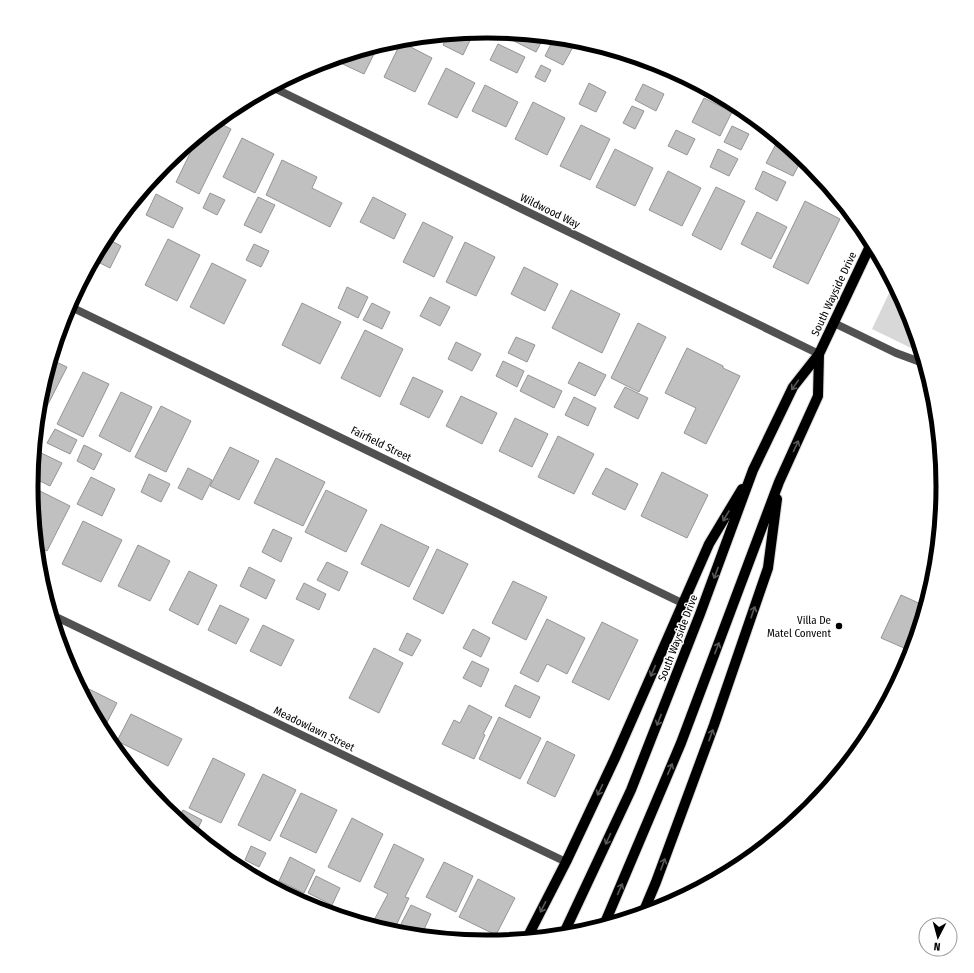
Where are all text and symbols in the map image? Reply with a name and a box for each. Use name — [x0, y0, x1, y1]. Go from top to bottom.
street label: Wildwood Way — [518, 191, 582, 231]
street label: South Wayside Drive — [809, 250, 859, 338]
one-way arrow — [791, 379, 799, 390]
street label: Fairfield Street — [349, 424, 414, 464]
one-way arrow — [793, 440, 800, 452]
one-way arrow — [722, 510, 730, 521]
one-way arrow — [711, 566, 719, 578]
street label: South Wayside Drive — [656, 593, 700, 683]
one-way arrow — [750, 607, 758, 619]
place label: Villa De Matel Convent — [767, 614, 831, 640]
marker: Villa De Matel Convent — [834, 621, 844, 631]
one-way arrow — [713, 643, 721, 655]
one-way arrow — [648, 664, 656, 676]
street label: Meadowlawn Street — [271, 704, 357, 754]
one-way arrow — [654, 713, 662, 725]
one-way arrow — [707, 730, 715, 742]
one-way arrow — [667, 764, 675, 776]
one-way arrow — [596, 783, 603, 795]
one-way arrow — [604, 833, 611, 845]
one-way arrow — [659, 858, 667, 870]
one-way arrow — [617, 884, 624, 896]
one-way arrow — [539, 900, 546, 912]
north arrow — [918, 917, 958, 957]
text: N — [933, 940, 941, 953]

